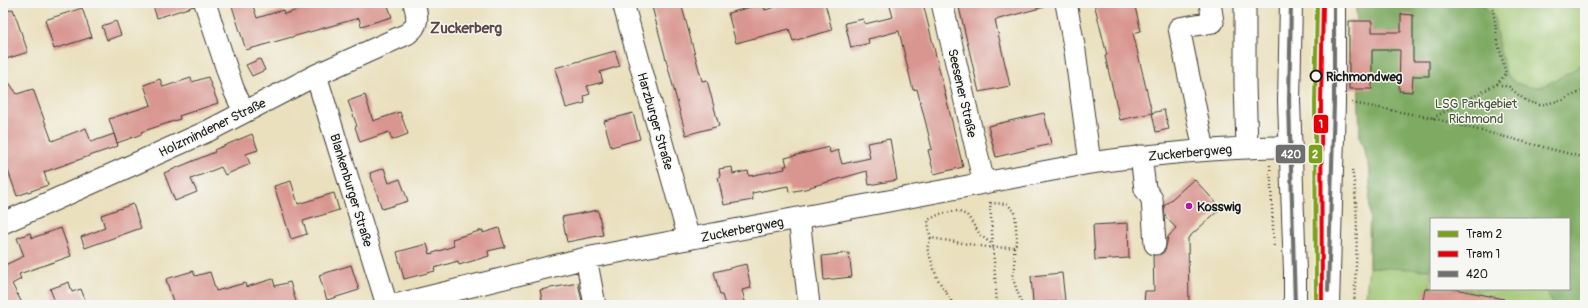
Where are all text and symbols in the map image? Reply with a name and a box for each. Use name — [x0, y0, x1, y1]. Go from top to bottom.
district label: Zuckerberg — [430, 19, 502, 38]
street label: Seesener Straße — [944, 47, 980, 140]
marker: Richmondweg — [1309, 69, 1323, 83]
place label: Richmondweg — [1326, 69, 1403, 85]
street label: Harzburger Straße — [633, 71, 677, 172]
street label: Holzmindener Straße — [156, 95, 269, 161]
park label: LSG Parkgebiet Richmond — [1435, 96, 1518, 127]
line badge: 1 — [1313, 114, 1329, 134]
text: 1 — [1319, 118, 1323, 131]
street label: Blankenburger Straße — [326, 132, 376, 249]
street label: Zuckerbergweg — [1147, 141, 1233, 165]
line badge: 420 — [1275, 144, 1306, 164]
line badge: 2 — [1308, 144, 1323, 164]
text: 420 — [1280, 148, 1302, 161]
text: 2 — [1312, 148, 1318, 161]
place label: Kosswig — [1197, 199, 1242, 215]
marker: Kosswig — [1184, 201, 1194, 211]
street label: Zuckerbergweg — [699, 214, 785, 246]
legend — [1430, 218, 1570, 290]
text: Tram 2 — [1466, 227, 1502, 242]
text: Tram 1 — [1466, 247, 1500, 262]
text: 420 — [1466, 267, 1488, 282]

